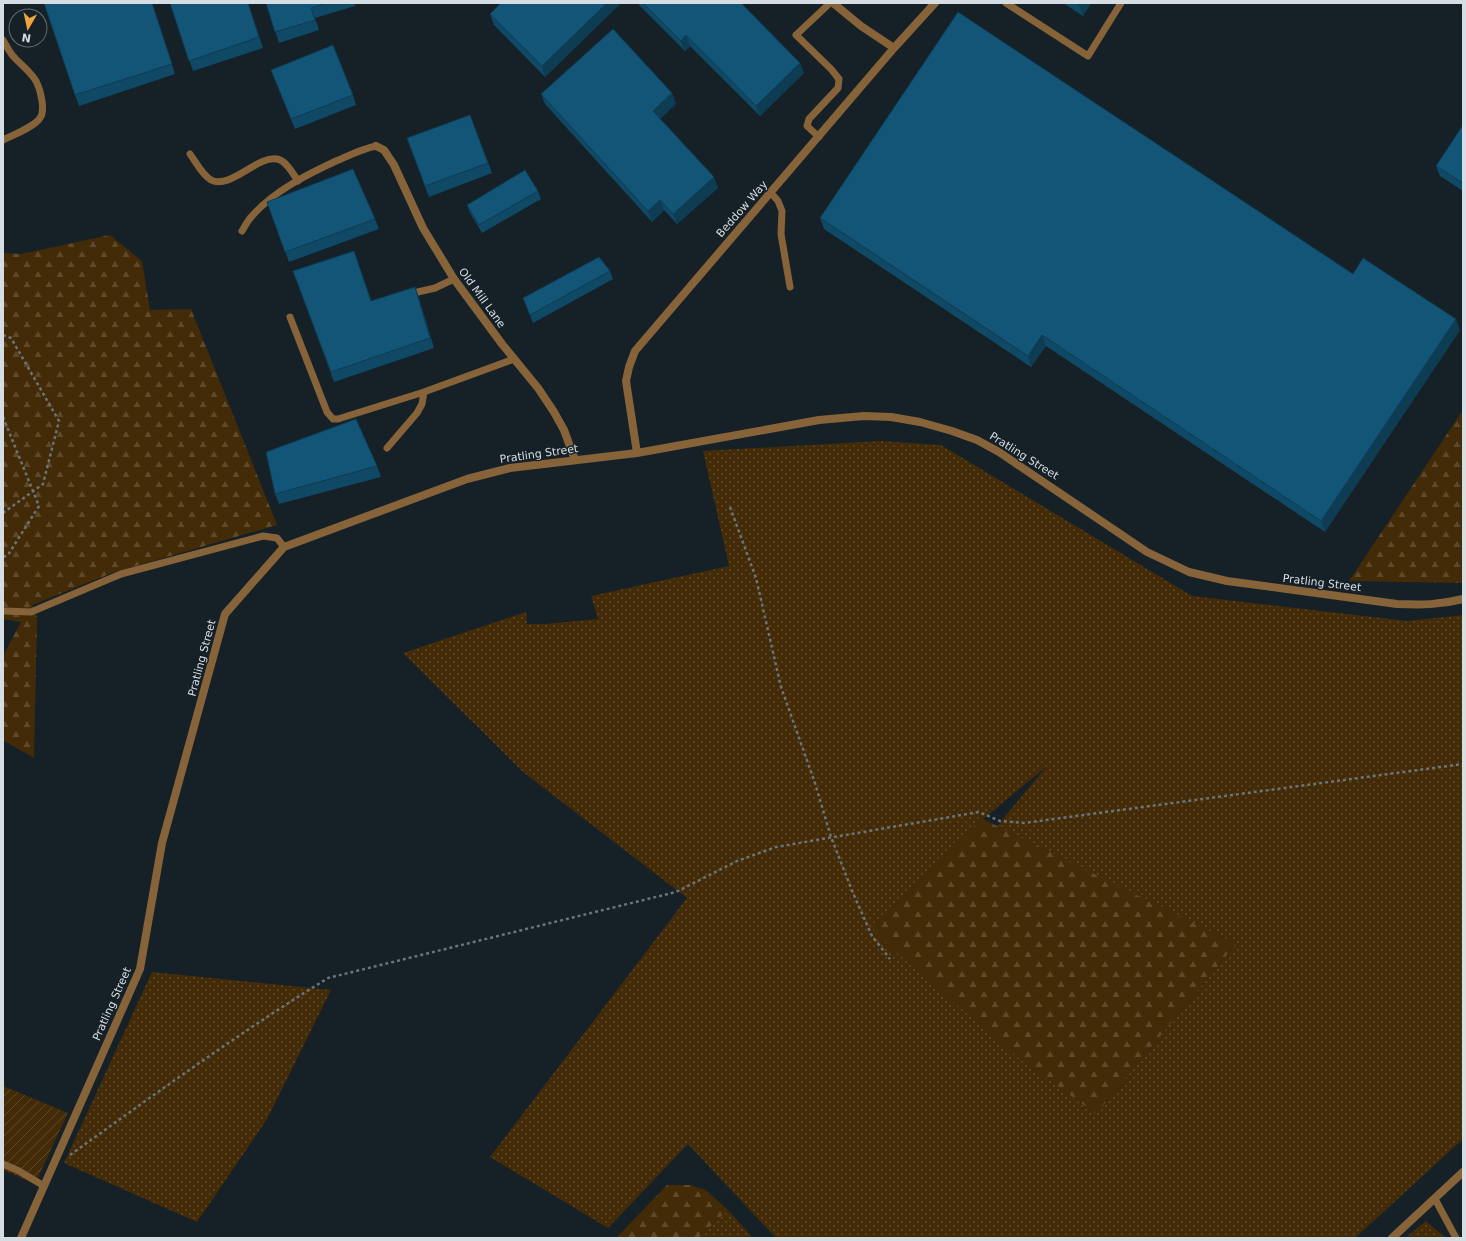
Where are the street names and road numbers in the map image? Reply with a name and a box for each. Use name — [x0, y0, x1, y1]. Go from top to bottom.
street label: Beddow Way — [714, 178, 770, 240]
street label: Old Mill Lane — [456, 265, 508, 331]
street label: Pratling Street — [987, 430, 1062, 483]
street label: Pratling Street — [499, 442, 580, 466]
street label: Pratling Street — [1282, 572, 1363, 594]
street label: Pratling Street — [185, 618, 219, 698]
street label: Pratling Street — [90, 965, 134, 1043]

